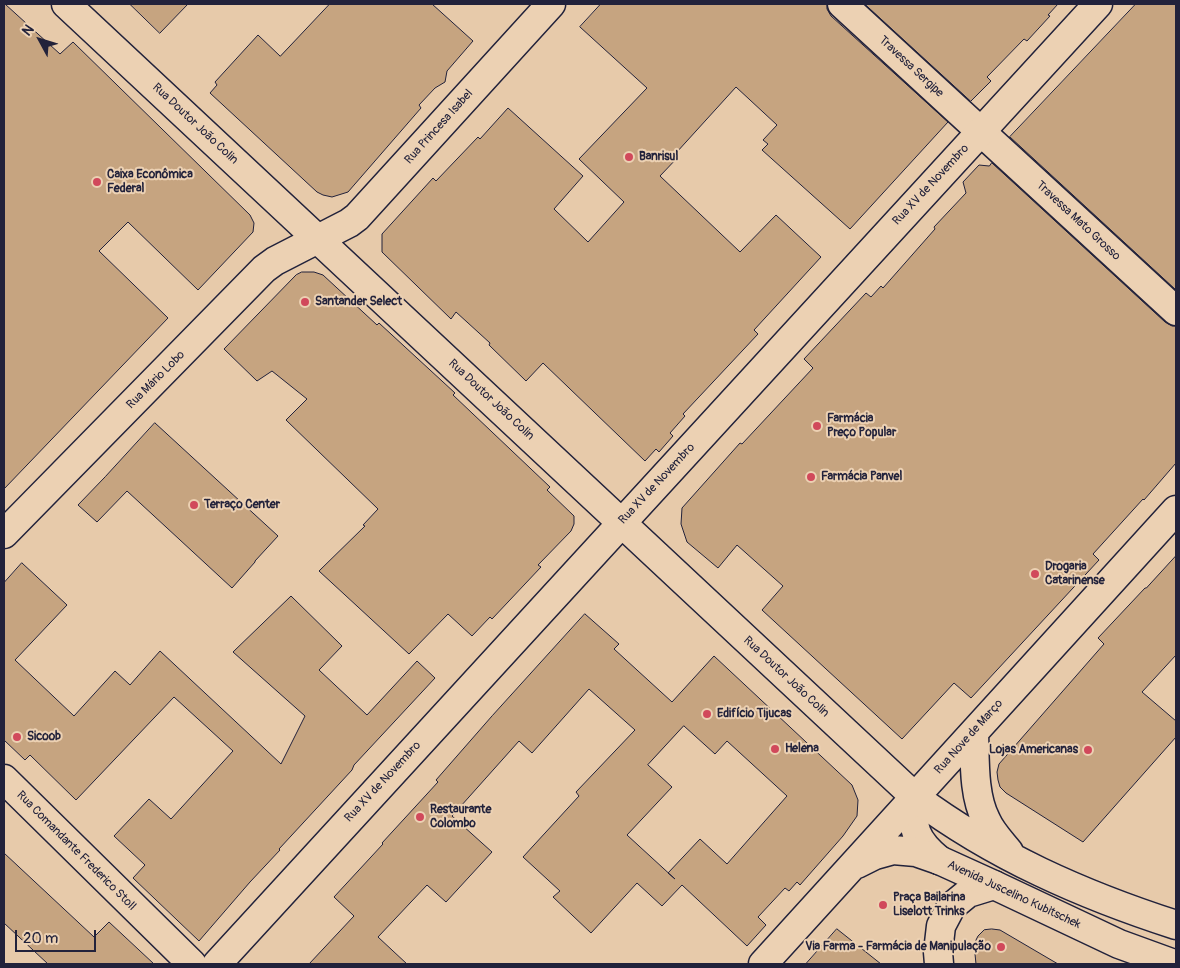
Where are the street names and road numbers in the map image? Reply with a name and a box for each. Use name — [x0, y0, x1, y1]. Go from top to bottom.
street label: Travessa Sergipe — [876, 33, 946, 101]
street label: Rua Doutor João Colin — [149, 80, 241, 168]
street label: Rua Princesa Isabel — [402, 87, 476, 167]
street label: Rua XV de Novembro — [890, 142, 972, 228]
street label: Travessa Mato Grosso — [1033, 178, 1123, 264]
street label: Rua Mário Lobo — [124, 348, 188, 412]
street label: Rua Doutor João Colin — [445, 356, 537, 444]
street label: Rua XV de Novembro — [616, 441, 698, 527]
street label: Rua Doutor João Colin — [740, 633, 832, 721]
street label: Rua Nove de Março — [932, 697, 1006, 777]
street label: Rua XV de Novembro — [342, 739, 424, 825]
street label: Rua Comandante Frederico Stoll — [13, 788, 139, 914]
street label: Avenida Juscelino Kubitschek — [945, 858, 1083, 932]

